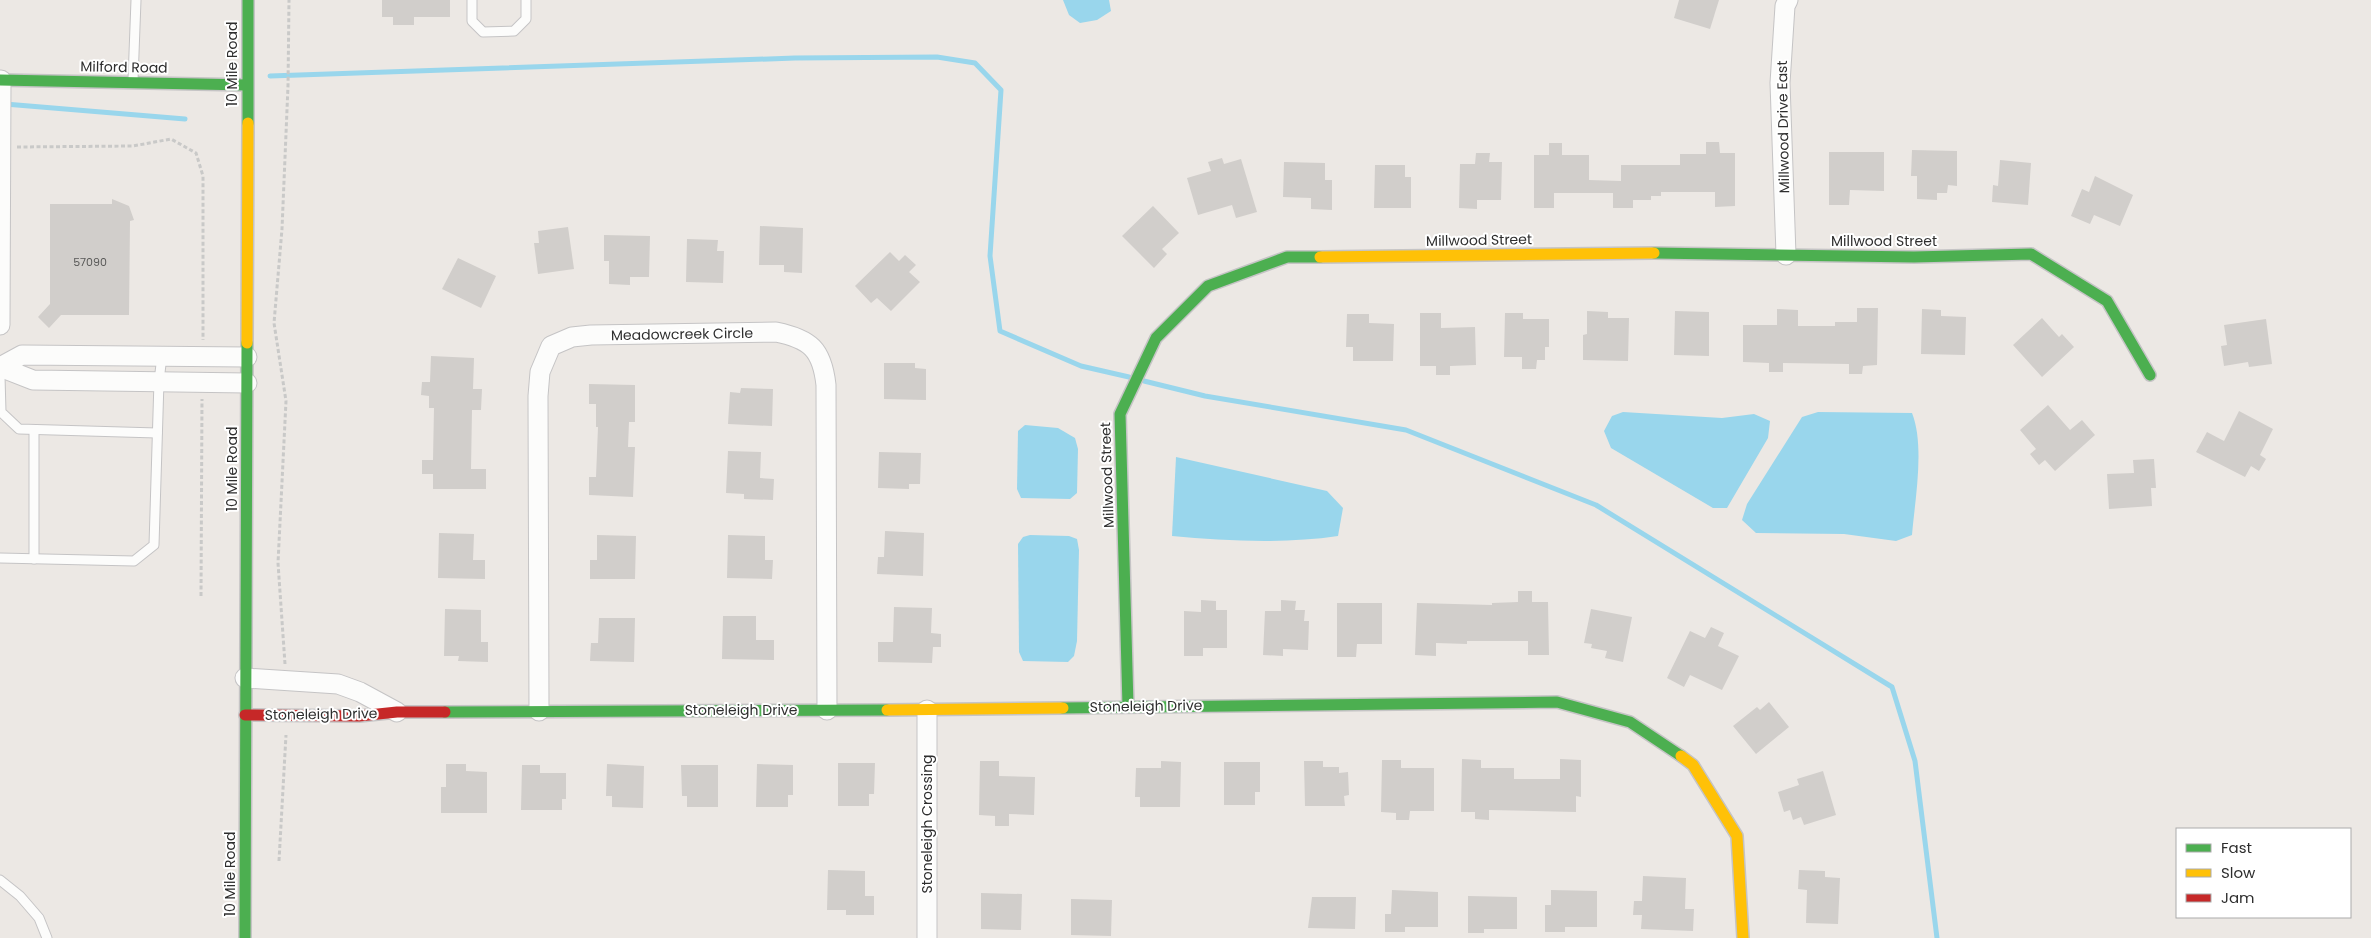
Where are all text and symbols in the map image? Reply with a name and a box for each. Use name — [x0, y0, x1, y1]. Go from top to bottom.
street label: 10 Mile Road — [222, 22, 242, 106]
street label: Milford Road — [80, 56, 168, 78]
street label: Millwood Drive East — [1772, 60, 1794, 194]
street label: Millwood Street — [1426, 229, 1532, 251]
street label: Millwood Street — [1831, 231, 1937, 251]
house number: 57090 — [73, 254, 107, 270]
street label: Meadowcreek Circle — [611, 323, 754, 345]
street label: Millwood Street — [1095, 422, 1119, 528]
street label: 10 Mile Road — [222, 427, 242, 511]
street label: Stoneleigh Drive — [1089, 695, 1203, 717]
street label: Stoneleigh Drive — [685, 700, 798, 720]
street label: Stoneleigh Drive — [264, 703, 378, 725]
street label: Stoneleigh Crossing — [917, 754, 937, 894]
legend — [2176, 828, 2351, 918]
street label: 10 Mile Road — [220, 832, 240, 916]
text: Fast — [2221, 837, 2252, 858]
text: Slow — [2221, 862, 2256, 883]
text: Jam — [2221, 887, 2255, 908]

